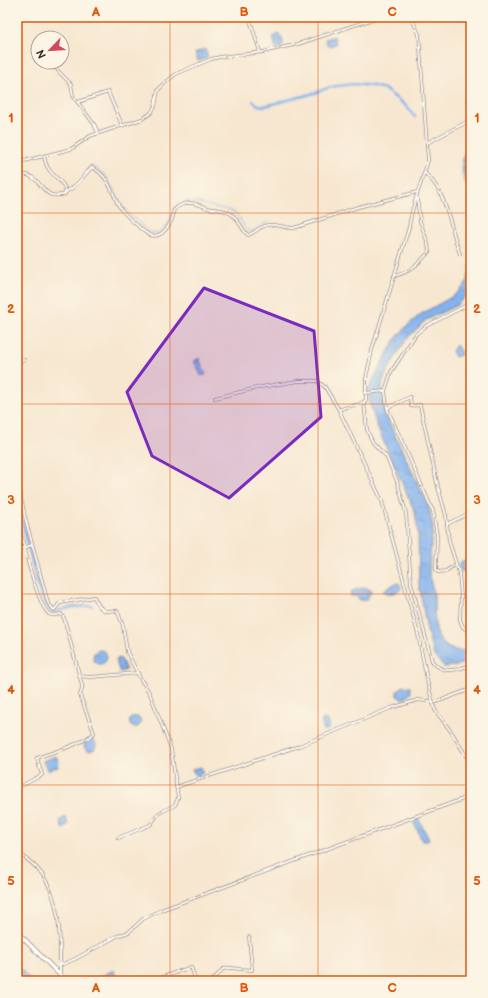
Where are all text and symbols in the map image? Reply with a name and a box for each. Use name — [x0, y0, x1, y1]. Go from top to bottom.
text: A — [91, 4, 100, 20]
text: B — [239, 4, 249, 20]
text: C — [387, 4, 397, 20]
north arrow — [30, 30, 70, 70]
text: N — [34, 48, 49, 61]
text: 1 — [8, 110, 14, 126]
text: 1 — [474, 110, 480, 126]
text: 2 — [7, 301, 15, 317]
text: 2 — [473, 301, 481, 317]
text: 3 — [7, 492, 15, 508]
text: 3 — [473, 492, 481, 508]
text: 4 — [7, 682, 15, 698]
text: 4 — [473, 682, 481, 698]
text: 5 — [7, 873, 15, 889]
text: 5 — [473, 873, 481, 889]
text: A — [91, 980, 100, 996]
text: B — [239, 980, 249, 996]
text: C — [387, 980, 397, 996]

